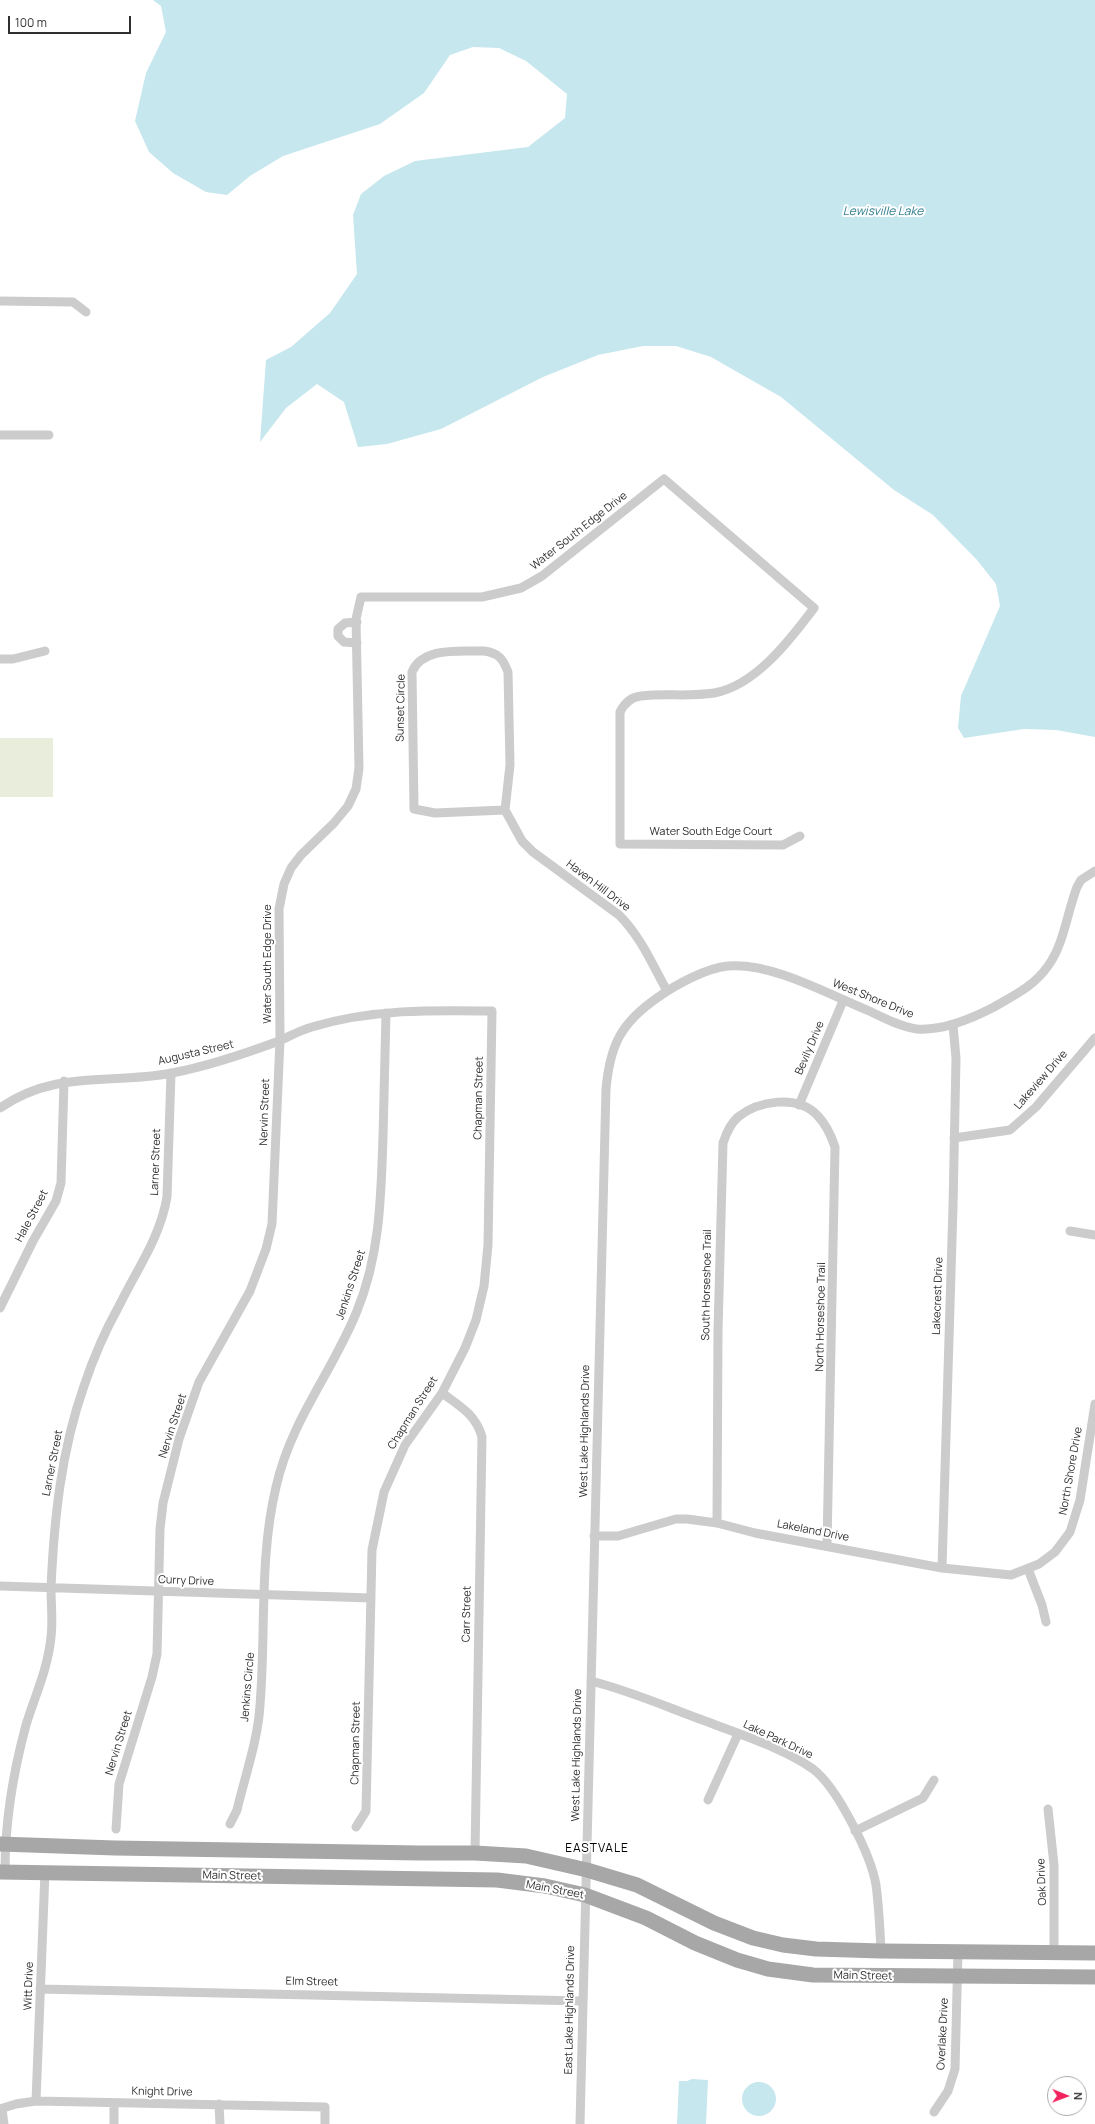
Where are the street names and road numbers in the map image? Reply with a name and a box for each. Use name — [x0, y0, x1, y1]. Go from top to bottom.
street label: Water South Edge Drive — [528, 489, 630, 573]
street label: Sunset Circle — [394, 674, 408, 742]
street label: Water South Edge Court — [650, 825, 772, 839]
street label: Haven Hill Drive — [563, 858, 633, 914]
street label: Water South Edge Drive — [261, 904, 275, 1024]
street label: West Shore Drive — [830, 977, 916, 1021]
street label: Bevily Drive — [793, 1019, 827, 1077]
street label: Augusta Street — [157, 1038, 235, 1068]
street label: Lakeview Drive — [1012, 1048, 1070, 1112]
street label: Chapman Street — [472, 1056, 486, 1140]
street label: Nervin Street — [257, 1078, 273, 1146]
street label: Larner Street — [148, 1128, 164, 1196]
street label: Hale Street — [13, 1188, 51, 1244]
street label: South Horseshoe Trail — [699, 1229, 715, 1341]
street label: Jenkins Street — [333, 1248, 369, 1322]
street label: Lakecrest Drive — [930, 1257, 946, 1335]
street label: North Horseshoe Trail — [813, 1262, 829, 1372]
street label: West Lake Highlands Drive — [577, 1365, 593, 1497]
street label: Chapman Street — [385, 1374, 441, 1452]
street label: Nervin Street — [156, 1392, 190, 1460]
street label: North Shore Drive — [1057, 1426, 1085, 1516]
street label: Larner Street — [40, 1429, 66, 1497]
street label: Lakeland Drive — [776, 1518, 850, 1544]
street label: Curry Drive — [158, 1573, 214, 1589]
street label: Carr Street — [460, 1586, 474, 1642]
street label: Jenkins Circle — [238, 1652, 258, 1722]
street label: West Lake Highlands Drive — [569, 1689, 585, 1821]
street label: Chapman Street — [349, 1701, 363, 1785]
street label: Nervin Street — [103, 1709, 135, 1777]
street label: Lake Park Drive — [741, 1718, 815, 1762]
street label: Oak Drive — [1035, 1858, 1049, 1906]
street label: Main Street — [202, 1869, 262, 1883]
street label: Main Street — [525, 1878, 585, 1902]
street label: East Lake Highlands Drive — [562, 1945, 578, 2075]
street label: Witt Drive — [22, 1961, 36, 2011]
street label: Main Street — [833, 1969, 893, 1983]
street label: Elm Street — [286, 1975, 338, 1989]
street label: Overlake Drive — [935, 1998, 951, 2070]
street label: Knight Drive — [131, 2085, 193, 2099]

